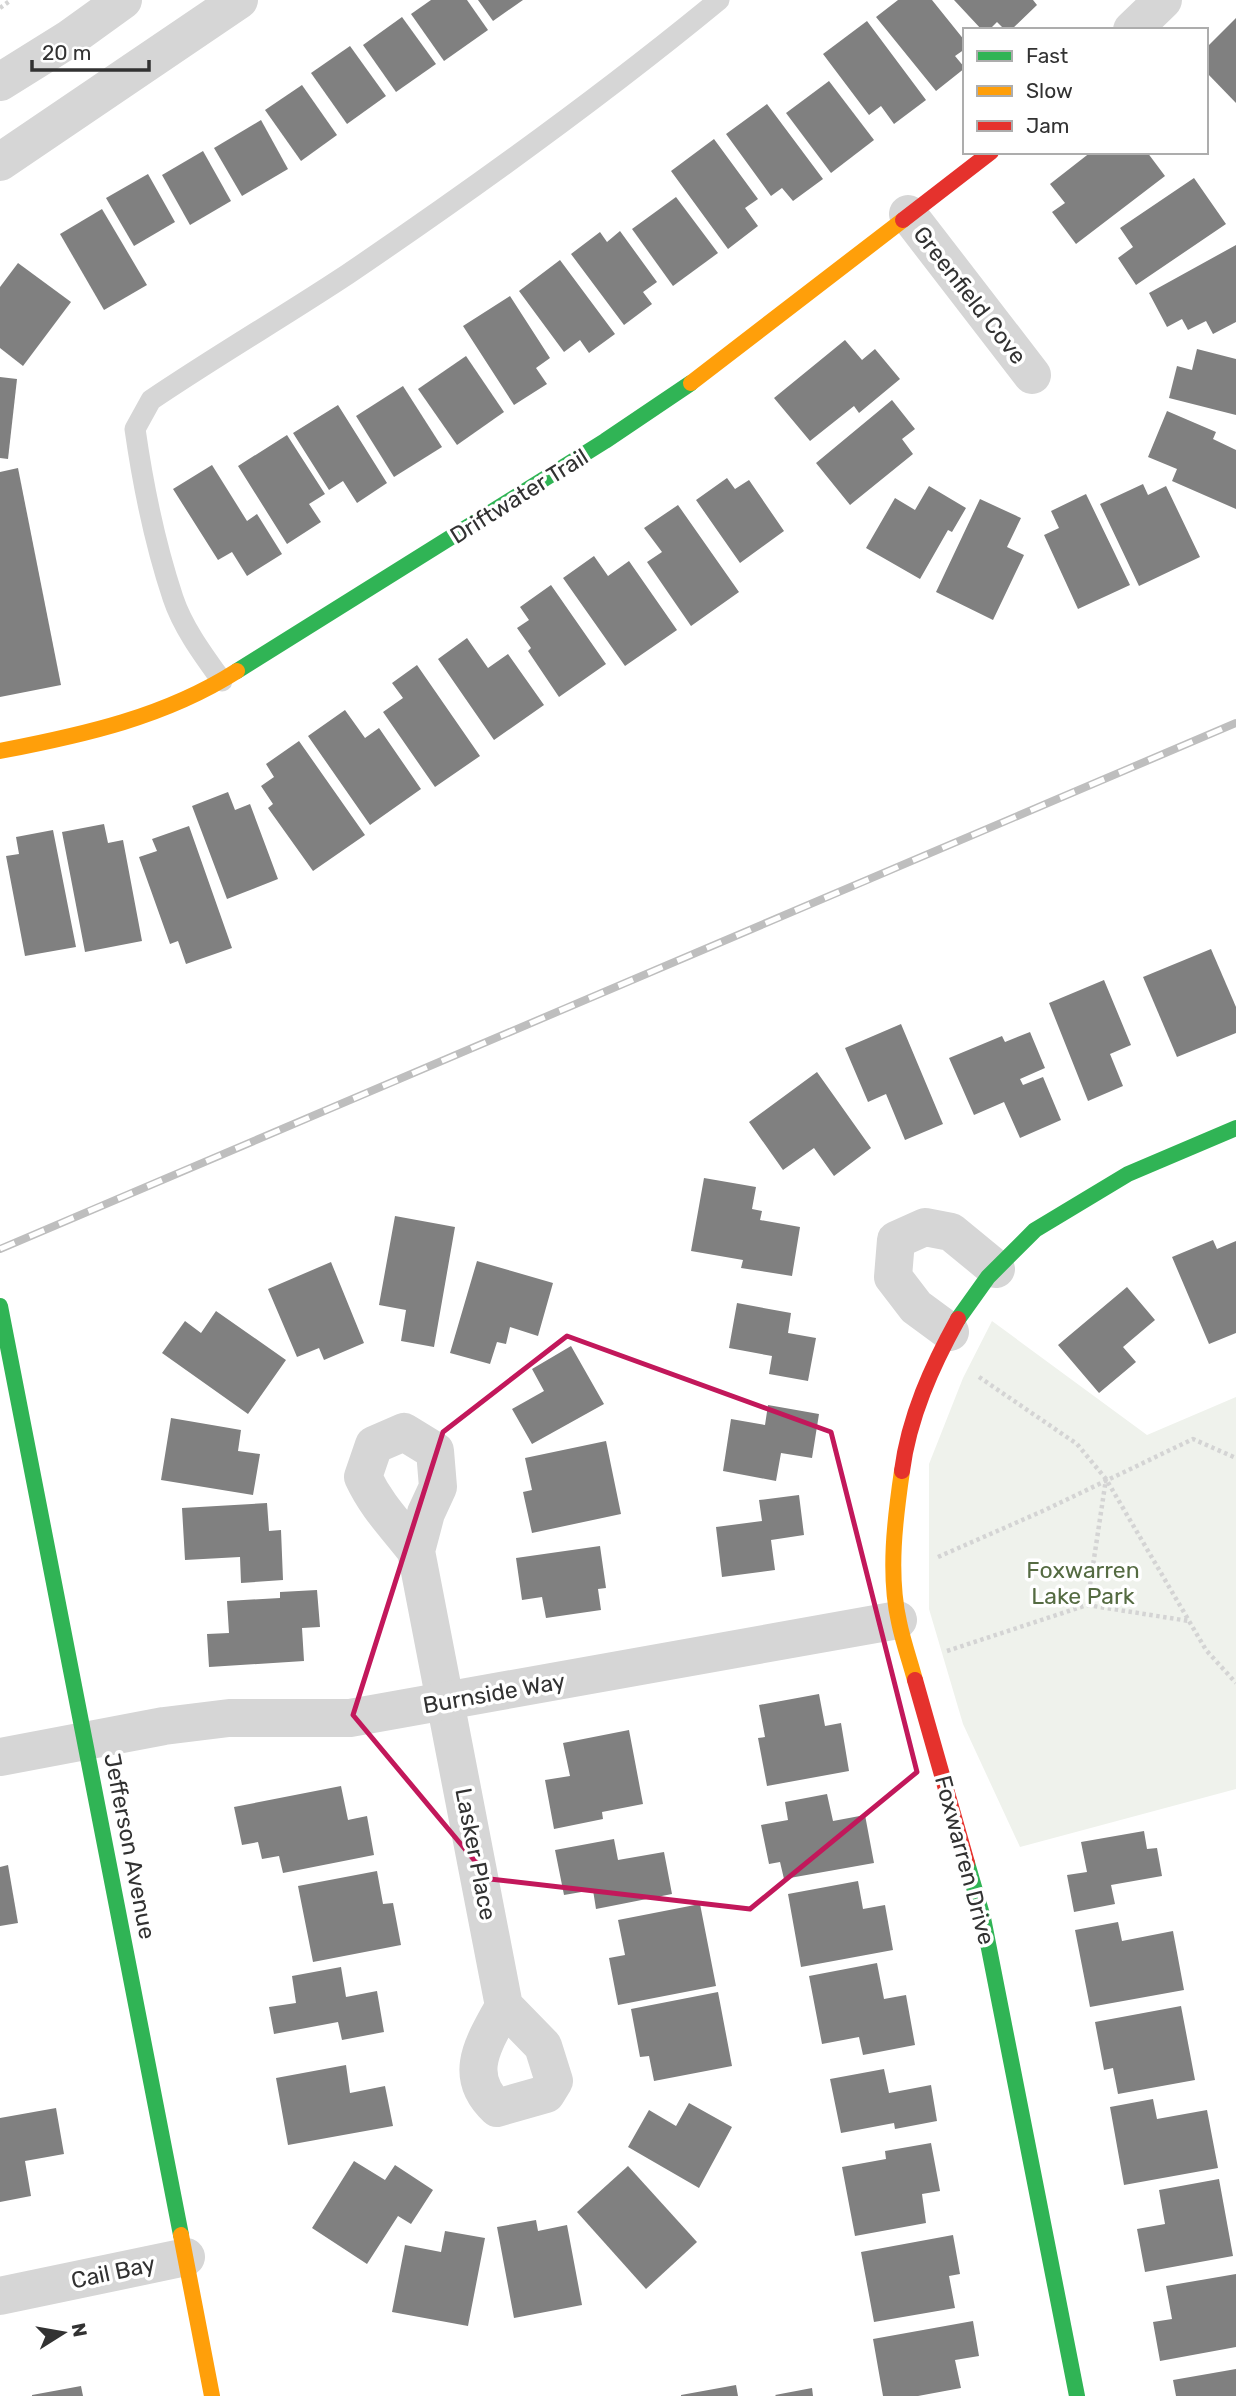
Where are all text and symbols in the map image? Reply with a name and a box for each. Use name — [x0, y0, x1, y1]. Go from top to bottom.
scale bar — [32, 28, 149, 72]
legend — [963, 28, 1208, 154]
text: 20 m — [42, 40, 91, 65]
text: Fast — [1026, 43, 1068, 68]
text: Slow — [1026, 78, 1073, 103]
text: Jam — [1026, 113, 1070, 138]
street label: Greenfield Cove — [907, 220, 1033, 370]
street label: Driftwater Trail — [445, 442, 593, 550]
park label: Foxwarren Lake Park — [1026, 1556, 1140, 1610]
street label: Burnside Way — [421, 1667, 568, 1719]
street label: Jefferson Avenue — [98, 1751, 162, 1941]
street label: Foxwarren Drive — [929, 1772, 1001, 1948]
street label: Lasker Place — [449, 1786, 503, 1922]
street label: Cail Bay — [68, 2249, 158, 2295]
north arrow — [28, 2298, 98, 2368]
text: N — [67, 2321, 92, 2339]

